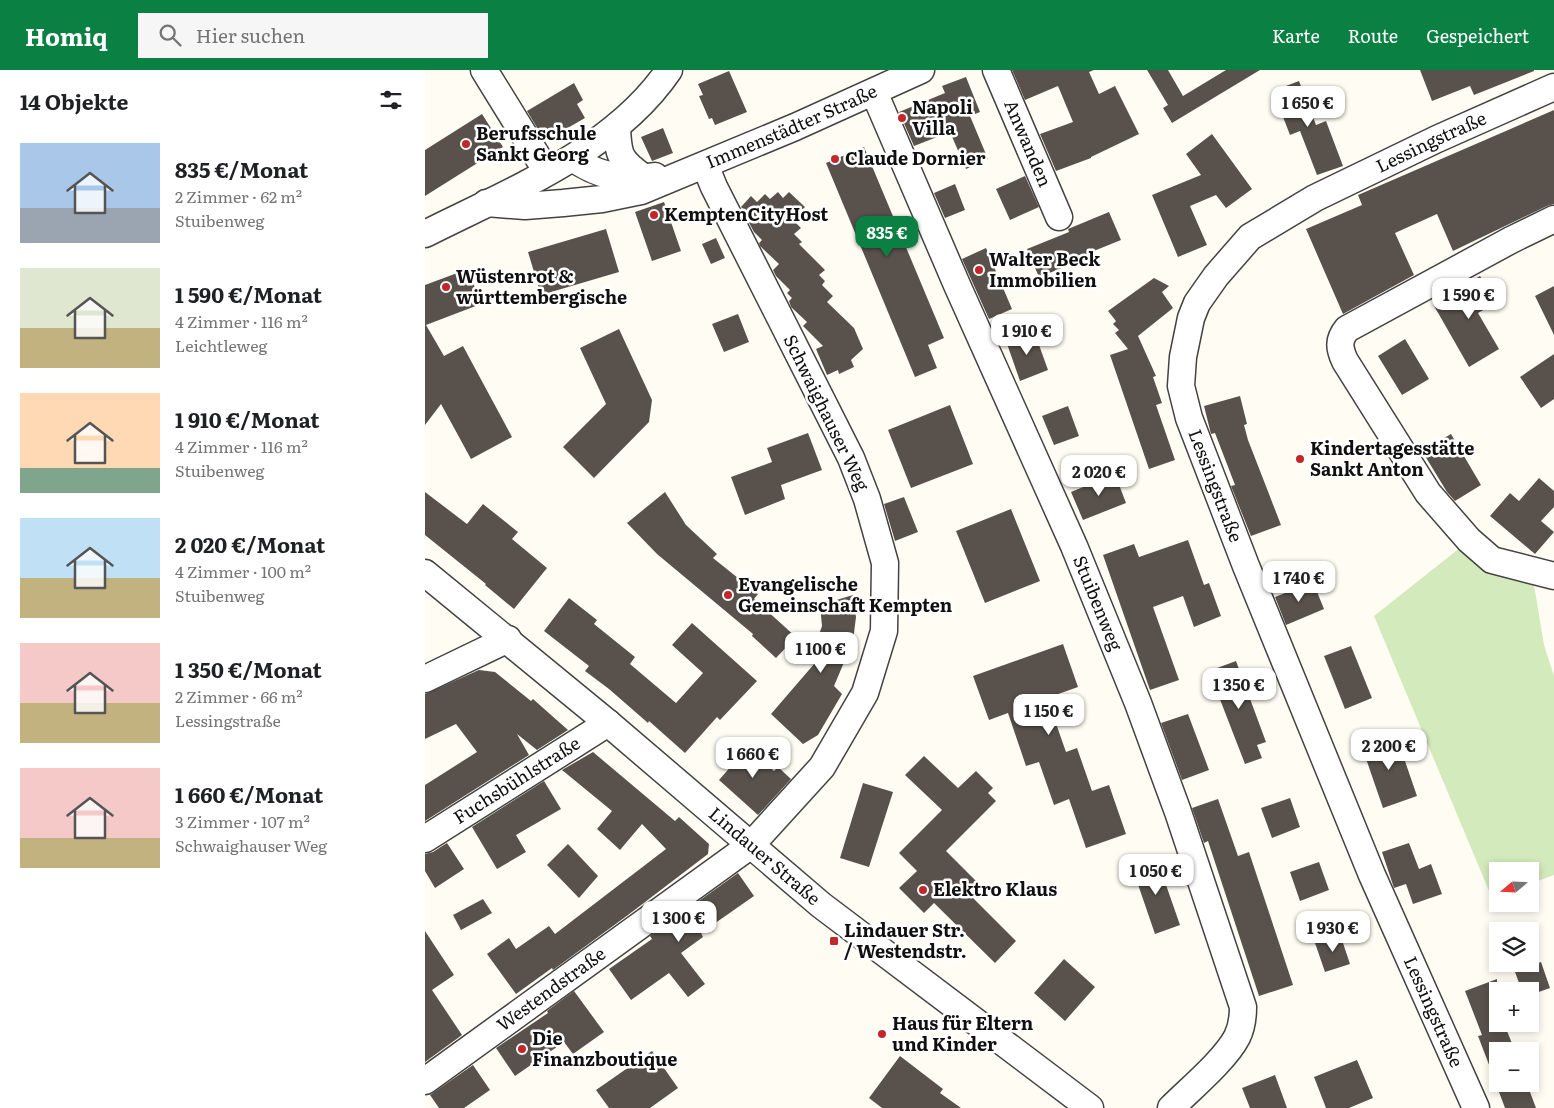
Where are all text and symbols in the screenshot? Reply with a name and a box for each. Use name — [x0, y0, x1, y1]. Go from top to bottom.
search box — [138, 13, 488, 58]
text: Homiq — [25, 18, 108, 53]
icon: search — [156, 21, 184, 49]
text: Hier suchen — [196, 21, 305, 49]
text: Karte — [1272, 22, 1320, 49]
text: Route — [1348, 22, 1398, 49]
text: Gespeichert — [1426, 22, 1529, 49]
street label: Immenstädter Straße — [701, 77, 881, 175]
text: 14 Objekte — [20, 85, 128, 116]
pin: 1 650 € — [1262, 85, 1354, 128]
icon: filters — [377, 86, 405, 114]
text: 1 650 € — [1282, 90, 1334, 114]
place label: Napoli Villa — [912, 93, 973, 141]
street label: Anwanden — [998, 95, 1060, 191]
street label: Lessingstraße — [1371, 104, 1490, 179]
marker: Napoli Villa — [896, 112, 908, 124]
place label: Berufsschule Sankt Georg — [476, 119, 596, 167]
marker: Berufsschule Sankt Georg — [460, 138, 472, 150]
place label: Claude Dornier — [845, 144, 986, 171]
text: 835 €/Monat — [175, 153, 308, 184]
marker: Claude Dornier — [829, 153, 841, 165]
icon: home — [60, 163, 120, 223]
text: 2 Zimmer · 62 m² — [175, 184, 302, 208]
place label: KemptenCityHost — [664, 200, 828, 227]
text: Stuibenweg — [175, 208, 264, 232]
marker: KemptenCityHost — [648, 209, 660, 221]
pin: 835 € — [852, 216, 922, 258]
text: 835 € — [866, 220, 908, 244]
place label: Walter Beck Immobilien — [989, 245, 1101, 293]
place label: Wüstenrot & württembergische — [456, 262, 627, 310]
marker: Walter Beck Immobilien — [973, 264, 985, 276]
text: 1 590 €/Monat — [175, 278, 322, 309]
pin: 1 590 € — [1423, 278, 1515, 320]
marker: Wüstenrot & württembergische — [440, 281, 452, 293]
text: 1 590 € — [1443, 282, 1495, 306]
icon: home — [60, 288, 120, 348]
text: 4 Zimmer · 116 m² — [175, 309, 308, 333]
pin: 1 910 € — [981, 314, 1073, 356]
text: 1 910 € — [1002, 318, 1052, 342]
street label: Schwaighauser Weg — [778, 330, 877, 496]
text: Leichtleweg — [175, 333, 267, 357]
text: 1 910 €/Monat — [175, 403, 320, 434]
icon: home — [60, 413, 120, 473]
street label: Lessingstraße — [1182, 425, 1250, 546]
text: 4 Zimmer · 116 m² — [175, 434, 308, 458]
place label: Kindertagesstätte Sankt Anton — [1310, 434, 1474, 482]
marker: Kindertagesstätte Sankt Anton — [1294, 453, 1306, 465]
pin: 2 020 € — [1053, 454, 1145, 497]
text: Stuibenweg — [175, 458, 264, 482]
text: 2 020 € — [1072, 459, 1126, 483]
text: 2 020 €/Monat — [175, 528, 325, 559]
icon: home — [60, 538, 120, 598]
street label: Stuibenweg — [1067, 551, 1131, 655]
text: 4 Zimmer · 100 m² — [175, 559, 311, 583]
pin: 1 740 € — [1253, 560, 1345, 603]
text: 1 740 € — [1273, 565, 1325, 589]
place label: Evangelische Gemeinschaft Kempten — [738, 570, 953, 618]
text: Stuibenweg — [175, 583, 264, 607]
marker: Evangelische Gemeinschaft Kempten — [722, 589, 734, 601]
pin: 1 100 € — [775, 632, 867, 674]
text: 1 100 € — [796, 636, 846, 660]
text: 1 350 €/Monat — [175, 653, 322, 684]
icon: home — [60, 663, 120, 723]
pin: 1 350 € — [1193, 668, 1285, 710]
text: 1 350 € — [1213, 672, 1265, 696]
text: 2 Zimmer · 66 m² — [175, 684, 303, 708]
pin: 1 150 € — [1003, 694, 1095, 736]
text: 1 150 € — [1024, 698, 1074, 722]
text: Lessingstraße — [175, 708, 281, 732]
pin: 2 200 € — [1343, 728, 1435, 771]
street label: Fuchsbühlstraße — [448, 729, 585, 830]
text: 2 200 € — [1362, 733, 1416, 757]
pin: 1 660 € — [707, 736, 799, 779]
text: 1 660 € — [727, 741, 779, 765]
text: 1 660 €/Monat — [175, 778, 323, 809]
icon: home — [60, 788, 120, 848]
street label: Lindauer Straße — [703, 800, 827, 911]
text: 3 Zimmer · 107 m² — [175, 809, 310, 833]
text: Schwaighauser Weg — [175, 833, 327, 857]
pin: 1 050 € — [1110, 854, 1202, 896]
text: 1 050 € — [1130, 858, 1182, 882]
north arrow — [1489, 862, 1539, 912]
map controls — [1489, 862, 1539, 1092]
place label: Elektro Klaus — [933, 875, 1057, 902]
marker: Elektro Klaus — [917, 884, 929, 896]
pin: 1 300 € — [633, 900, 725, 943]
text: 1 300 € — [653, 905, 705, 929]
pin: 1 930 € — [1287, 910, 1379, 953]
text: 1 930 € — [1307, 915, 1359, 939]
place label: Lindauer Str. / Westendstr. — [844, 916, 967, 964]
button: layers — [1489, 922, 1539, 972]
marker: Lindauer Str. / Westendstr. — [828, 935, 840, 947]
street label: Westendstraße — [490, 940, 611, 1037]
street label: Lessingstraße — [1398, 952, 1471, 1071]
button: + — [1489, 982, 1539, 1032]
place label: Haus für Eltern und Kinder — [892, 1009, 1034, 1057]
place label: Die Finanzboutique — [532, 1024, 677, 1072]
marker: Haus für Eltern und Kinder — [876, 1028, 888, 1040]
button: − — [1489, 1042, 1539, 1092]
marker: Die Finanzboutique — [516, 1043, 528, 1055]

